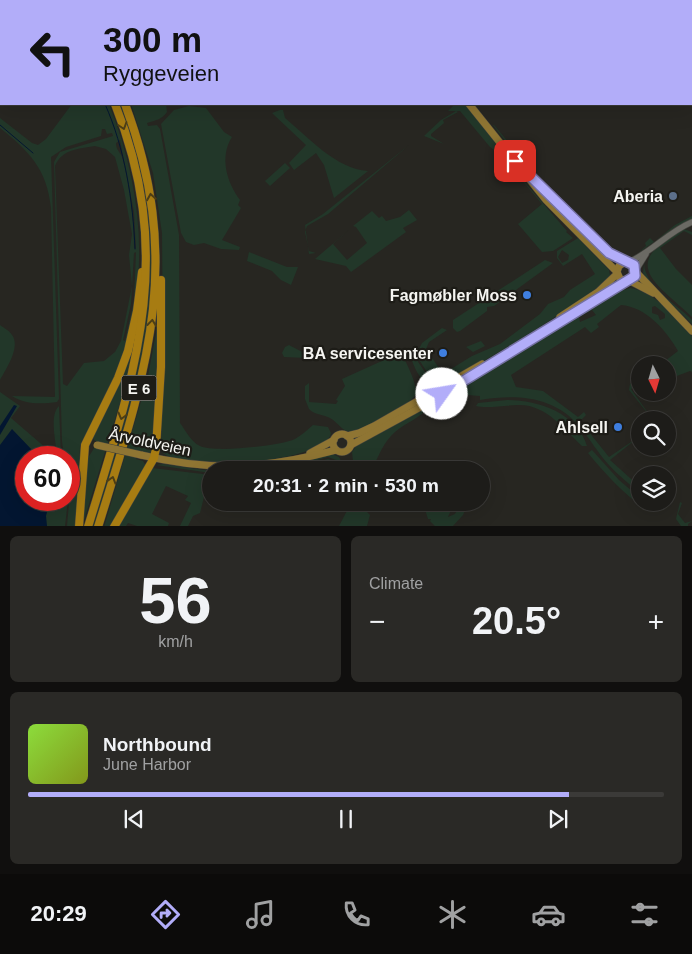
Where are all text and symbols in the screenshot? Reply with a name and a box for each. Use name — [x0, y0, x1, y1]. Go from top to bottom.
icon: left — [20, 20, 85, 85]
text: 300 m — [103, 20, 202, 59]
text: Ryggeveien — [103, 61, 219, 86]
one-way arrow — [117, 121, 127, 130]
pin — [494, 140, 536, 182]
icon: arrive — [501, 147, 529, 175]
place label: Aberia — [613, 188, 663, 205]
marker: Aberia — [667, 190, 679, 202]
one-way arrow — [146, 193, 156, 202]
place label: Fagmøbler Moss — [390, 287, 517, 304]
marker: Fagmøbler Moss — [521, 289, 533, 301]
one-way arrow — [146, 318, 157, 326]
place label: BA servicesenter — [303, 345, 433, 362]
marker: BA servicesenter — [437, 347, 449, 359]
north arrow — [631, 356, 676, 401]
map controls — [631, 356, 676, 511]
position arrow — [415, 367, 467, 419]
road number: E 6 — [122, 376, 156, 400]
button: search — [631, 411, 676, 456]
one-way arrow — [117, 412, 127, 420]
place label: Ahlsell — [556, 419, 608, 436]
marker: Ahlsell — [612, 421, 624, 433]
street label: Årvoldveien — [107, 424, 193, 459]
speed limit sign: 60 — [15, 446, 80, 511]
button: layers — [631, 466, 676, 511]
text: 20:31 · 2 min · 530 m — [253, 475, 439, 496]
one-way arrow — [107, 476, 117, 485]
text: 56 — [139, 564, 212, 637]
text: Climate — [369, 575, 423, 592]
text: 20.5° — [472, 600, 561, 642]
text: − — [369, 606, 385, 637]
text: + — [648, 606, 664, 637]
text: km/h — [158, 633, 193, 650]
text: Northbound — [103, 734, 212, 755]
text: June Harbor — [103, 756, 191, 773]
icon: previous — [120, 805, 148, 833]
icon: pause — [332, 805, 360, 833]
icon: next — [544, 805, 572, 833]
icon: directions — [148, 897, 183, 932]
icon: music — [243, 897, 278, 932]
icon: phone — [339, 897, 374, 932]
icon: climate — [435, 897, 470, 932]
icon: car — [531, 897, 566, 932]
icon: filters — [627, 897, 662, 932]
text: 20:29 — [30, 901, 87, 926]

